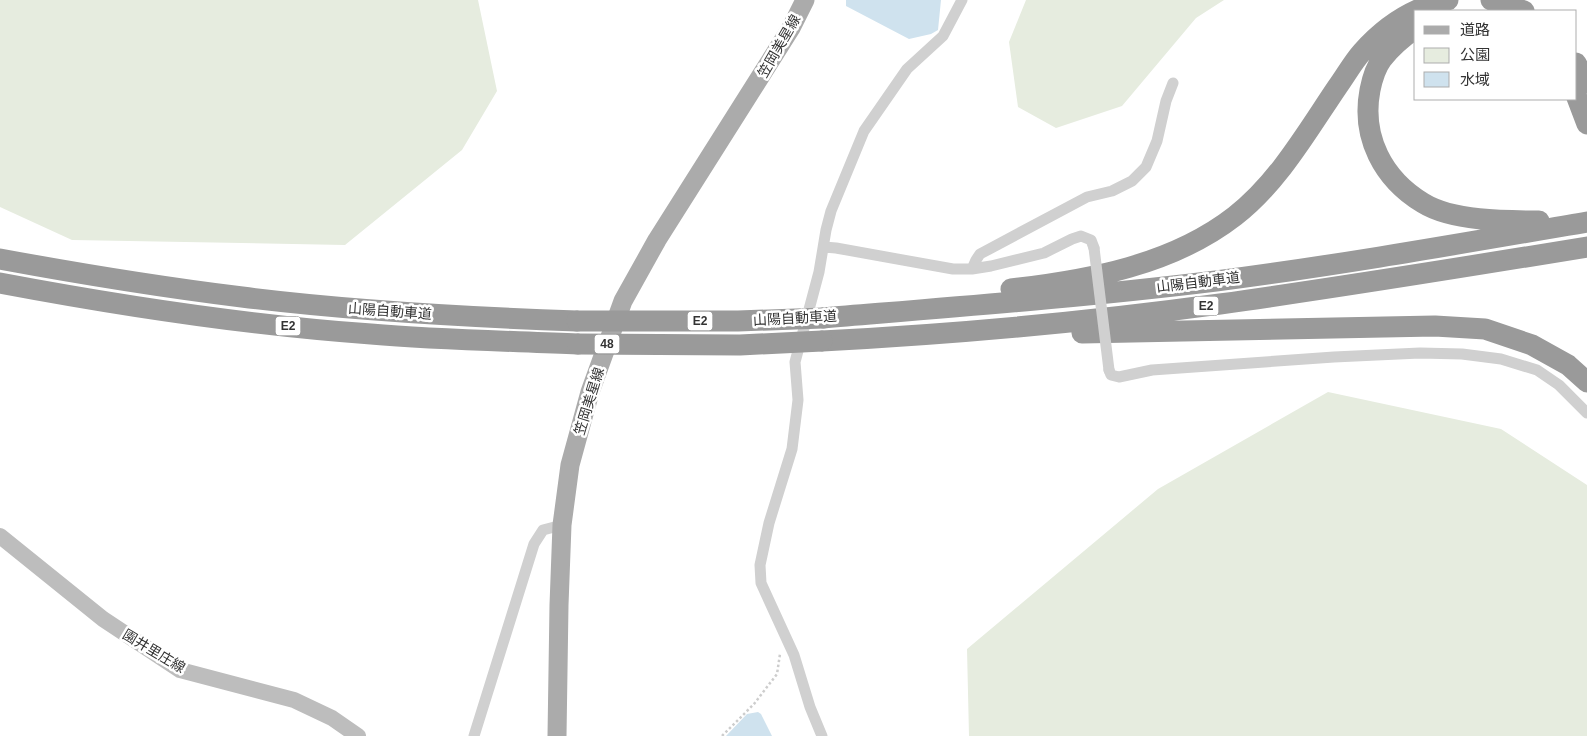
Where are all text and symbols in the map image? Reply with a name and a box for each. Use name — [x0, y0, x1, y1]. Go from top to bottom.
legend — [1414, 10, 1577, 100]
street label: 笠岡美星線 — [755, 12, 803, 80]
text: 道路 — [1460, 21, 1490, 38]
text: 公園 — [1460, 46, 1490, 63]
text: 水域 — [1460, 71, 1490, 88]
street label: 山陽自動車道 — [1155, 269, 1241, 295]
road number: E2 — [1194, 296, 1218, 316]
street label: 山陽自動車道 — [348, 300, 432, 322]
street label: 山陽自動車道 — [753, 308, 837, 328]
road number: E2 — [688, 312, 712, 331]
road number: E2 — [276, 316, 300, 336]
road number: 48 — [594, 334, 620, 354]
street label: 笠岡美星線 — [571, 365, 607, 437]
street label: 園井里庄線 — [120, 626, 188, 676]

